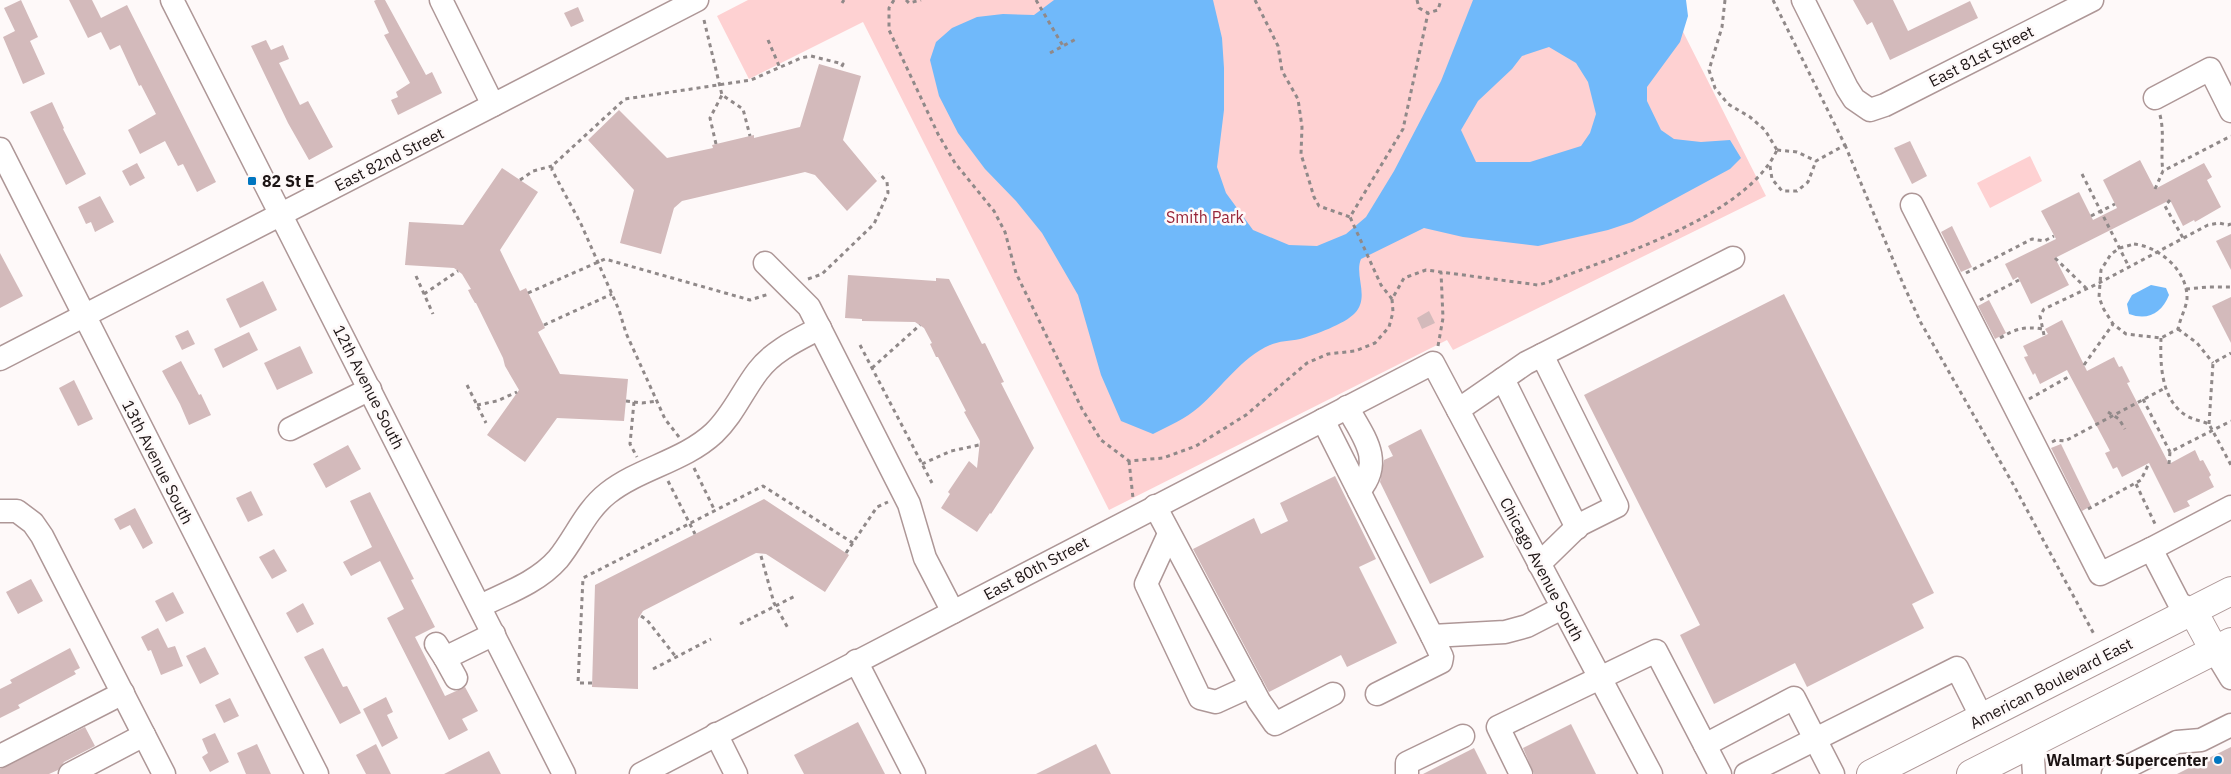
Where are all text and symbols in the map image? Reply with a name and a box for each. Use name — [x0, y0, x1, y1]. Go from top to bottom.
street label: East 81st Street — [1925, 21, 2037, 91]
street label: East 82nd Street — [331, 123, 447, 195]
place label: 82 St E — [262, 171, 315, 191]
marker: 82 St E — [246, 175, 258, 187]
park label: Smith Park — [1166, 207, 1245, 227]
street label: 12th Avenue South — [329, 321, 409, 453]
street label: 13th Avenue South — [118, 396, 198, 528]
street label: Chicago Avenue South — [1496, 494, 1588, 644]
street label: East 80th Street — [980, 532, 1092, 604]
street label: American Boulevard East — [1966, 633, 2136, 733]
place label: Walmart Supercenter — [2046, 750, 2209, 770]
marker: Walmart Supercenter — [2212, 754, 2224, 766]

